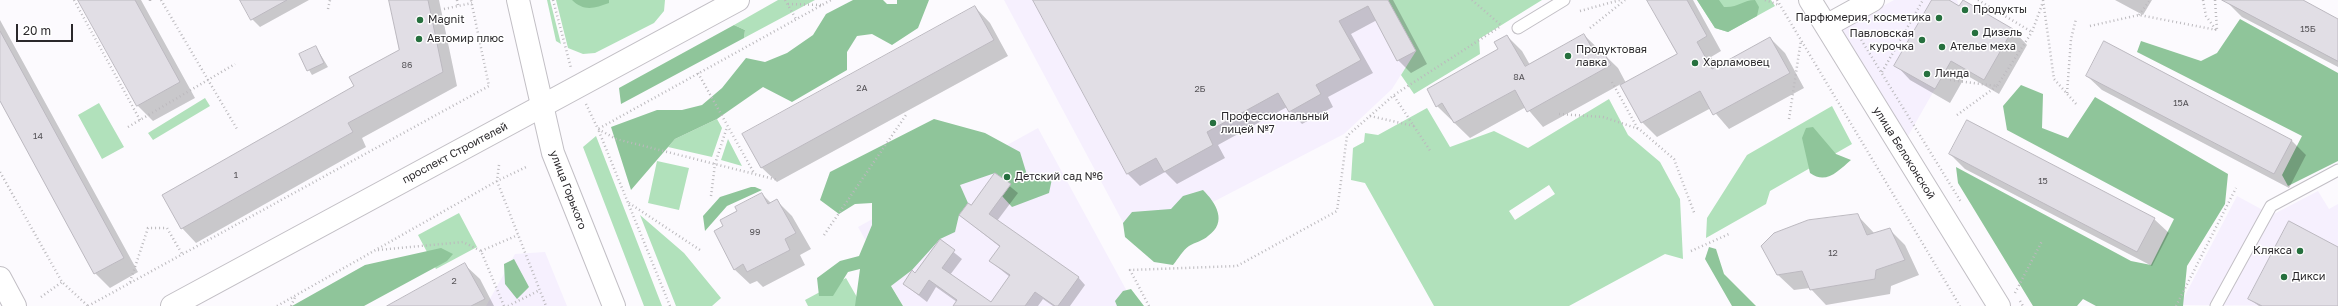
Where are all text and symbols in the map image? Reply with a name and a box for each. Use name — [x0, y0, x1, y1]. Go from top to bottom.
place label: Продукты — [1973, 3, 2027, 17]
marker: Продукты — [1960, 5, 1970, 15]
place label: Парфюмерия, косметика — [1796, 11, 1931, 25]
place label: Magnit — [428, 13, 465, 27]
marker: Парфюмерия, косметика — [1934, 13, 1944, 23]
marker: Magnit — [415, 15, 425, 25]
scale bar — [18, 16, 75, 42]
text: 20 m — [23, 23, 51, 38]
house number: 15Б — [2300, 24, 2316, 34]
place label: Дизель — [1983, 26, 2022, 40]
place label: Павловская курочка — [1849, 27, 1914, 53]
marker: Дизель — [1970, 28, 1980, 38]
place label: Автомир плюс — [427, 32, 504, 46]
marker: Автомир плюс — [414, 34, 424, 44]
marker: Павловская курочка — [1917, 35, 1927, 45]
place label: Ателье меха — [1950, 40, 2016, 54]
marker: Ателье меха — [1937, 42, 1947, 52]
place label: Продуктовая лавка — [1576, 43, 1647, 69]
marker: Продуктовая лавка — [1563, 51, 1573, 61]
place label: Харламовец — [1703, 56, 1770, 70]
marker: Харламовец — [1690, 58, 1700, 68]
house number: 86 — [402, 60, 412, 70]
place label: Линда — [1935, 67, 1969, 81]
marker: Линда — [1922, 69, 1932, 79]
house number: 8А — [1513, 72, 1525, 82]
house number: 2А — [856, 83, 868, 93]
house number: 2Б — [1194, 84, 1206, 94]
house number: 15А — [2173, 98, 2189, 108]
street label: улица Белоконской — [1870, 104, 1938, 202]
place label: Профессиональный лицей №7 — [1221, 110, 1329, 136]
marker: Профессиональный лицей №7 — [1208, 118, 1218, 128]
street label: проспект Строителей — [400, 120, 510, 186]
house number: 14 — [33, 131, 43, 141]
street label: улица Горького — [547, 149, 589, 231]
house number: 1 — [234, 170, 238, 180]
place label: Детский сад №6 — [1015, 170, 1103, 184]
marker: Детский сад №6 — [1002, 172, 1012, 182]
house number: 15 — [2038, 176, 2048, 186]
house number: 99 — [750, 227, 760, 237]
place label: Клякса — [2253, 244, 2292, 258]
marker: Клякса — [2295, 246, 2305, 256]
house number: 12 — [1828, 248, 1838, 258]
place label: Дикси — [2292, 270, 2326, 284]
marker: Дикси — [2279, 272, 2289, 282]
house number: 2 — [451, 276, 457, 286]

